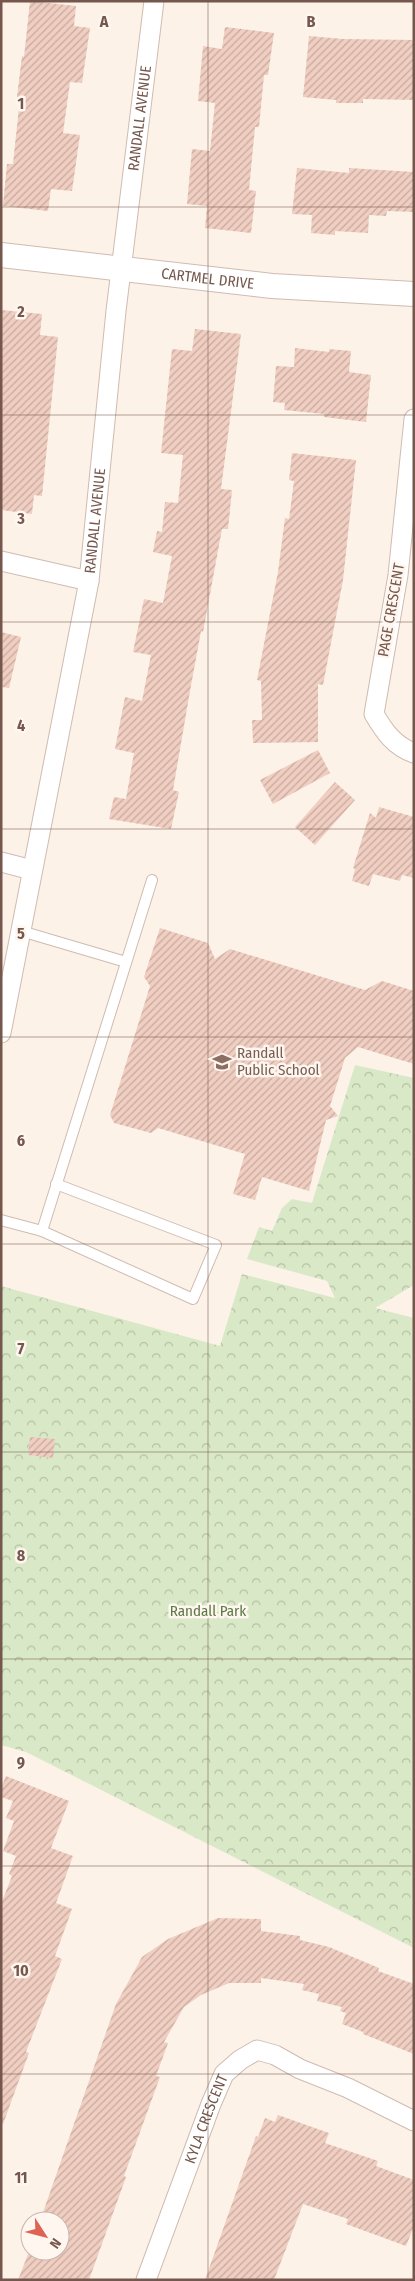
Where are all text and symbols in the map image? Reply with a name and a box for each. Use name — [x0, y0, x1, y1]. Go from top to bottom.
text: A — [99, 12, 109, 31]
text: B — [307, 12, 316, 31]
street label: RANDALL AVENUE — [124, 65, 155, 172]
text: 1 — [18, 94, 24, 113]
street label: CARTMEL DRIVE — [160, 264, 255, 293]
text: 2 — [16, 302, 25, 321]
street label: RANDALL AVENUE — [81, 467, 109, 574]
text: 3 — [16, 509, 25, 528]
street label: PAGE CRESCENT — [374, 562, 408, 658]
text: 4 — [17, 716, 25, 735]
text: 5 — [17, 924, 25, 943]
place label: Randall Public School — [237, 1044, 320, 1079]
school or university icon: Randall Public School — [211, 1051, 233, 1073]
text: 6 — [17, 1131, 25, 1150]
text: 7 — [18, 1339, 25, 1358]
text: 8 — [17, 1546, 26, 1565]
park label: Randall Park — [170, 1602, 246, 1620]
text: 9 — [17, 1753, 25, 1772]
text: 10 — [13, 1961, 29, 1980]
street label: KYLA CRESCENT — [181, 2071, 232, 2166]
text: 11 — [14, 2168, 28, 2187]
north arrow — [20, 2211, 70, 2261]
text: N — [46, 2235, 64, 2252]

